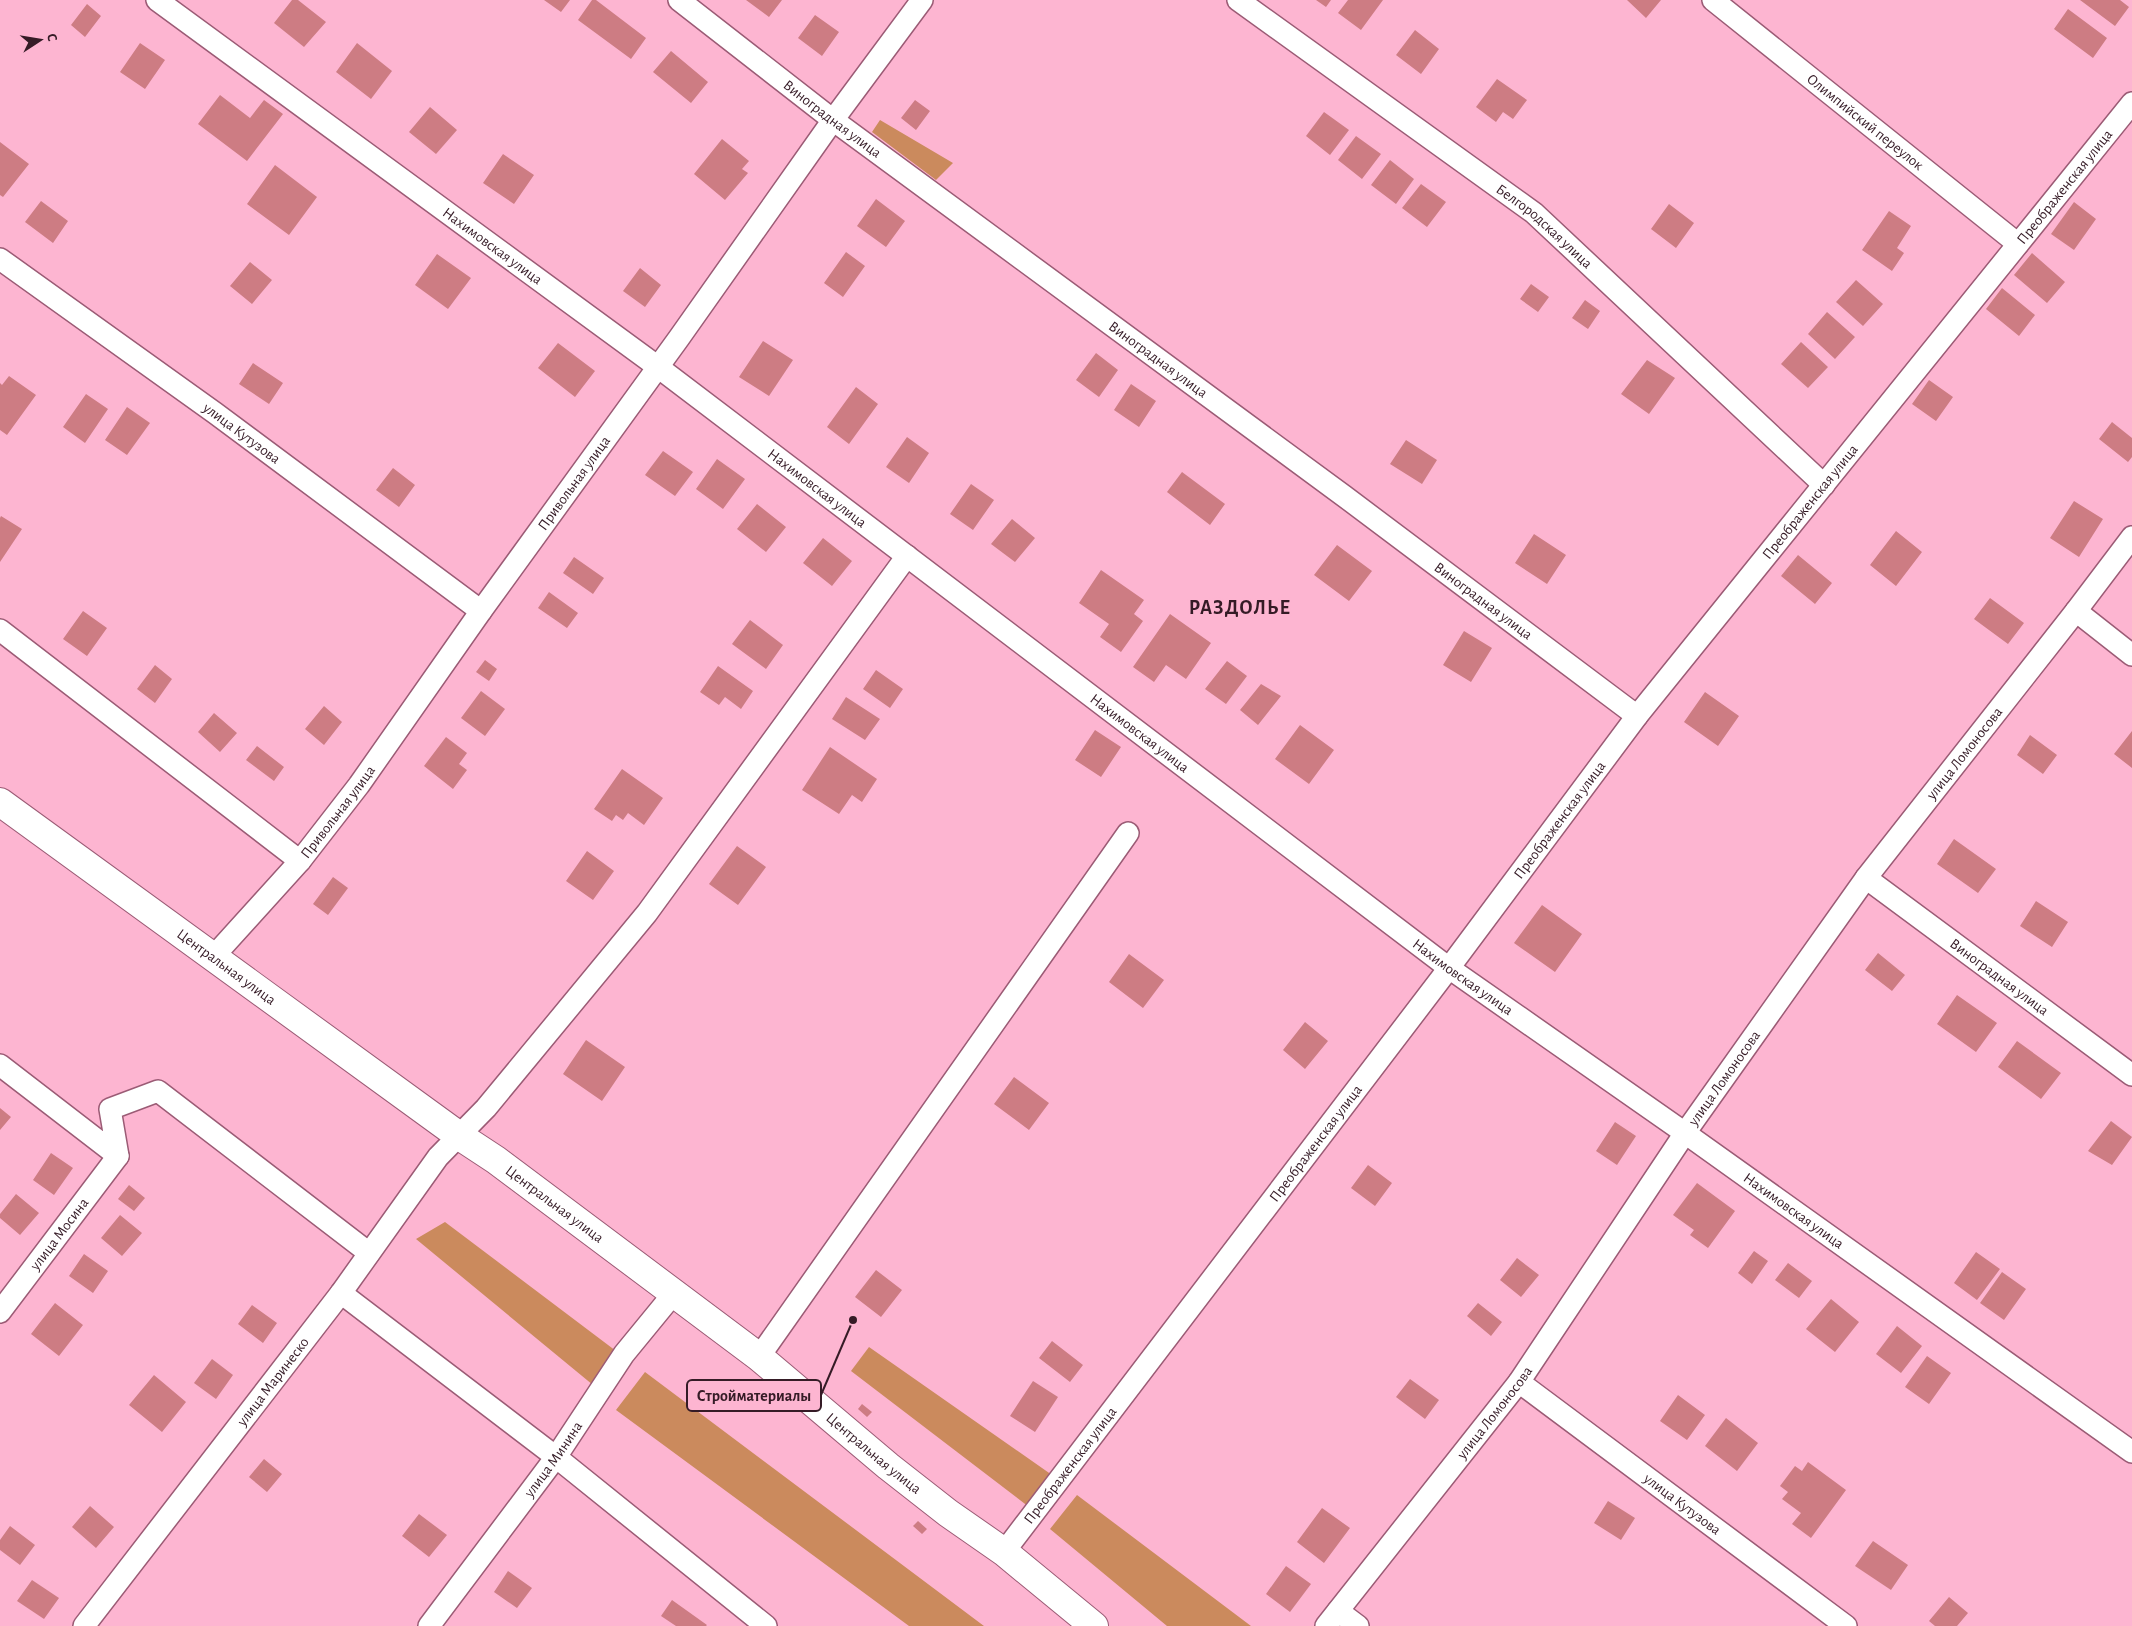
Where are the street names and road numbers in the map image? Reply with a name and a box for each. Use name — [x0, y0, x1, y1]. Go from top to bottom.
street label: Олимпийский переулок — [1804, 71, 1926, 173]
street label: Виноградная улица — [781, 77, 884, 160]
street label: Преображенская улица — [2014, 126, 2115, 247]
street label: Белгородская улица — [1494, 181, 1595, 271]
street label: Нахимовская улица — [440, 204, 545, 287]
street label: Виноградная улица — [1106, 318, 1210, 400]
street label: улица Кутузова — [200, 399, 283, 467]
street label: Привольная улица — [535, 433, 613, 533]
street label: Преображенская улица — [1759, 441, 1861, 562]
street label: Нахимовская улица — [765, 446, 869, 530]
street label: Виноградная улица — [1432, 559, 1535, 642]
street label: Нахимовская улица — [1088, 691, 1192, 775]
street label: улица Ломоносова — [1923, 704, 2005, 803]
street label: Преображенская улица — [1511, 758, 1608, 882]
street label: Привольная улица — [298, 763, 378, 861]
street label: Центральная улица — [174, 926, 279, 1008]
street label: Нахимовская улица — [1410, 936, 1516, 1018]
street label: Виноградная улица — [1947, 936, 2052, 1018]
street label: улица Ломоносова — [1685, 1027, 1763, 1129]
street label: Преображенская улица — [1266, 1082, 1365, 1204]
street label: Центральная улица — [503, 1162, 607, 1245]
street label: Нахимовская улица — [1741, 1170, 1847, 1251]
street label: улица Мосина — [27, 1195, 91, 1274]
street label: улица Маринеско — [233, 1334, 312, 1429]
street label: улица Ломоносова — [1453, 1363, 1535, 1462]
street label: Преображенская улица — [1021, 1404, 1119, 1527]
street label: Центральная улица — [823, 1410, 924, 1497]
street label: улица Минина — [521, 1419, 585, 1501]
street label: улица Кутузова — [1640, 1470, 1724, 1538]

